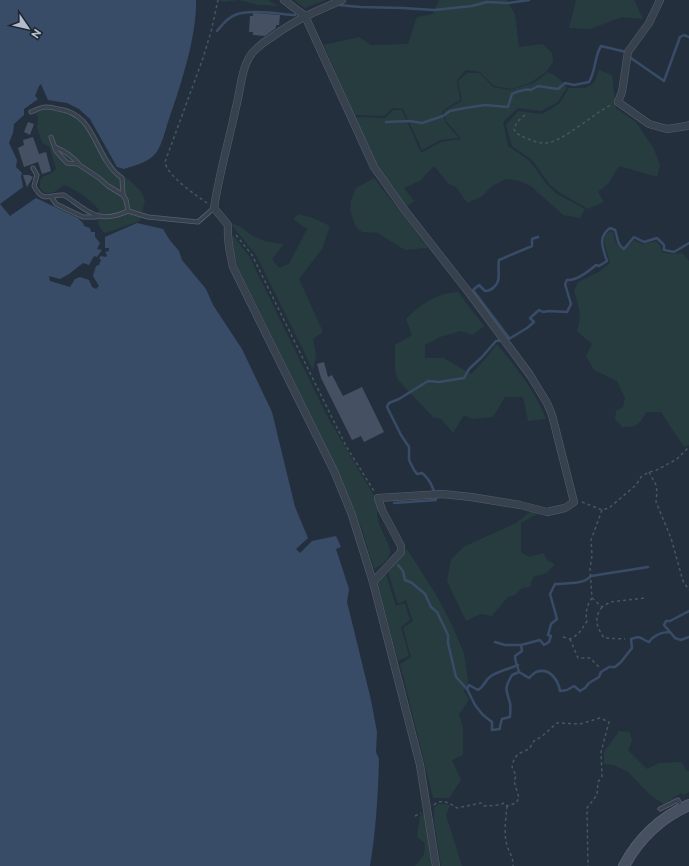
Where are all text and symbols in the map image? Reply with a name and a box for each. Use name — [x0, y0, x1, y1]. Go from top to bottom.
north arrow — [8, 8, 48, 48]
text: N — [29, 27, 44, 41]

